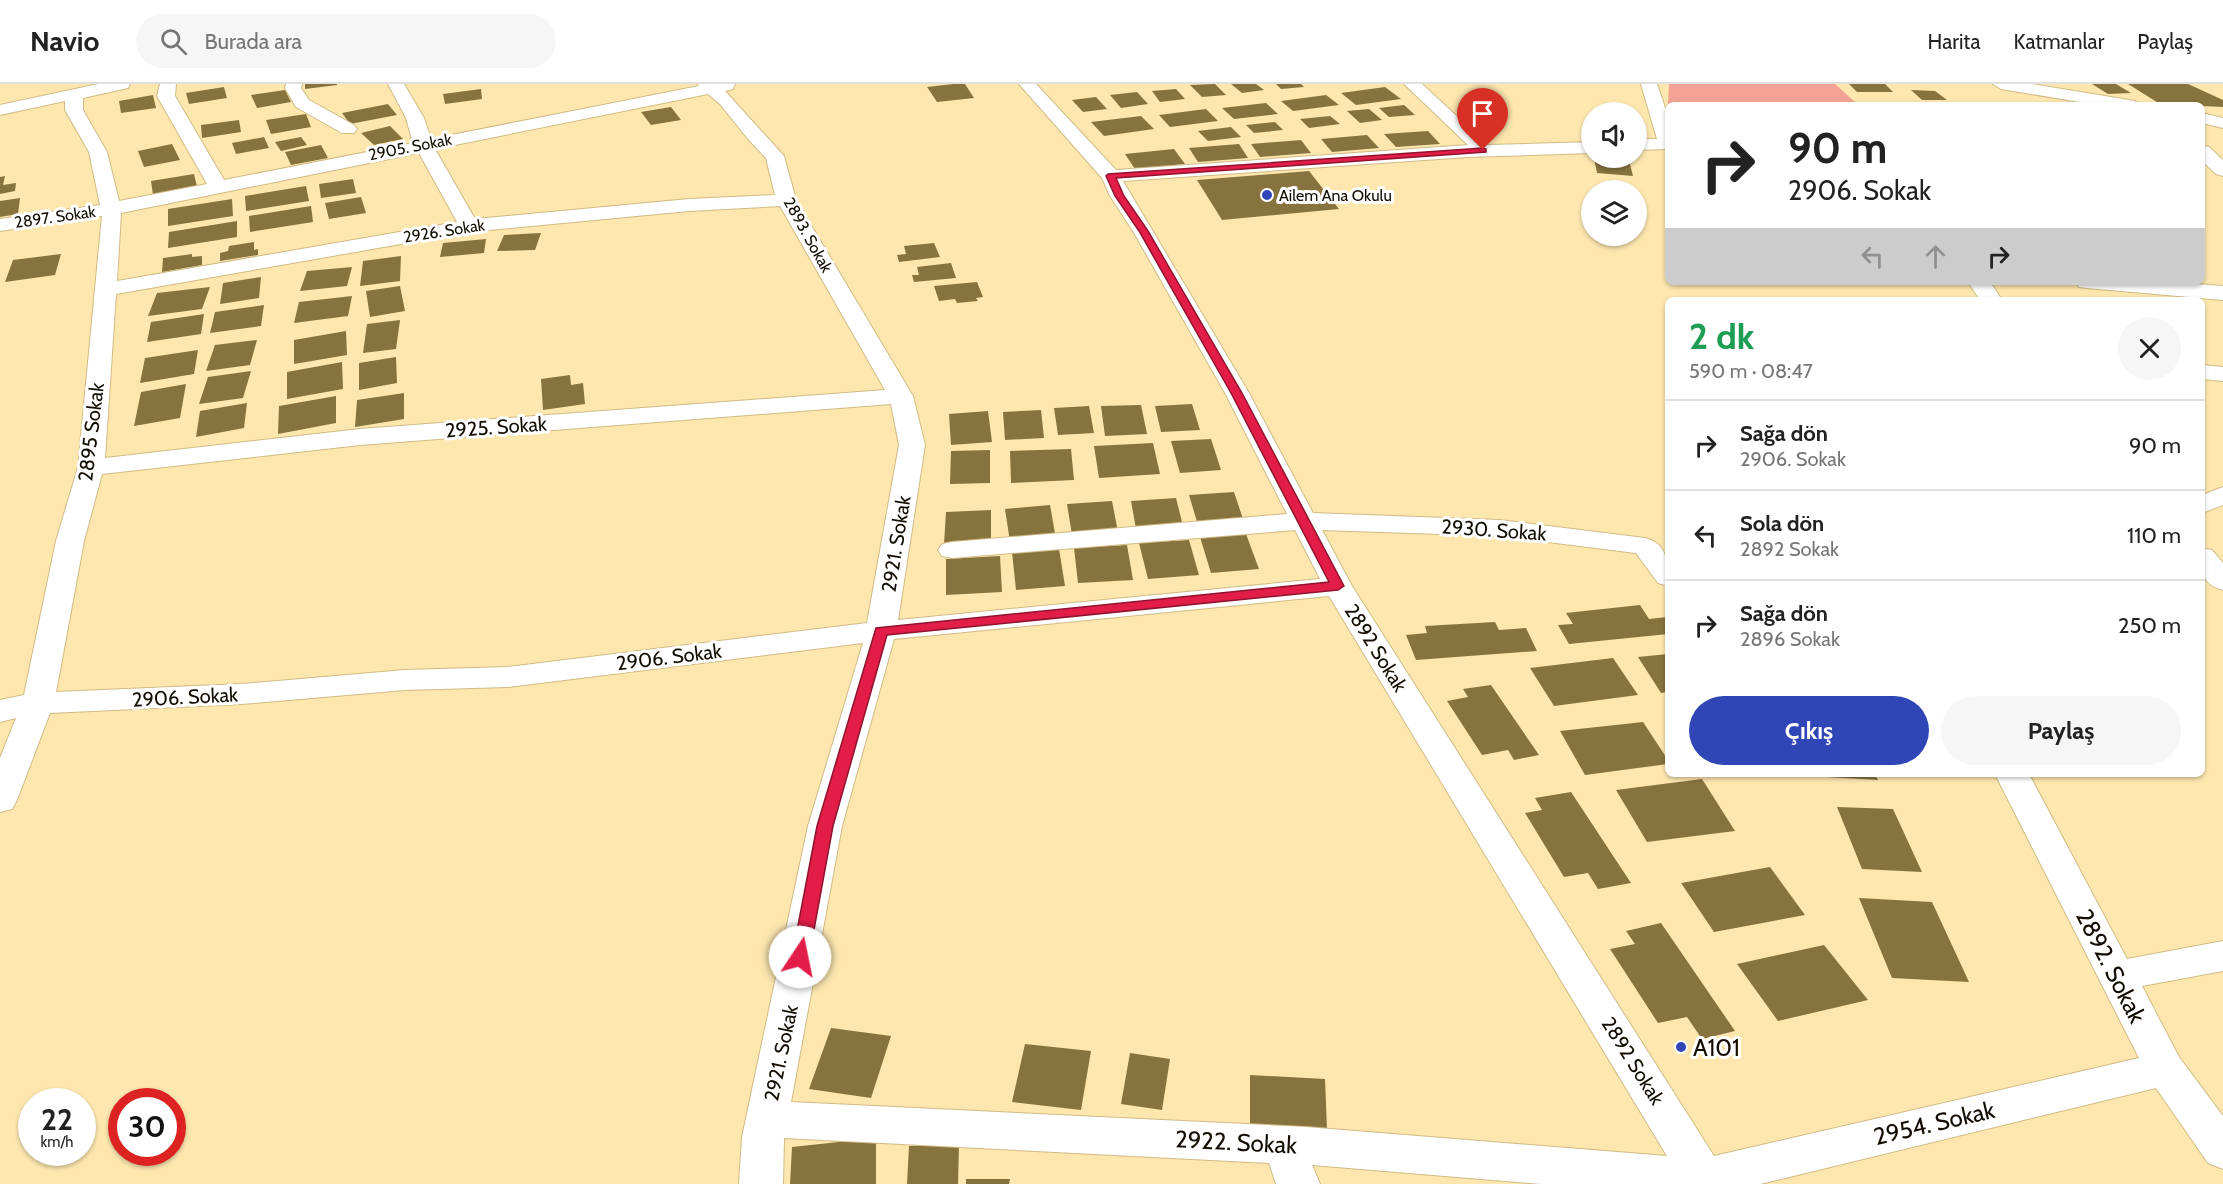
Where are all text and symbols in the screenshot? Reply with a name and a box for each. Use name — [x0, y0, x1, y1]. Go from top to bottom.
search box — [136, 14, 556, 68]
text: Navio — [30, 24, 100, 58]
icon: search — [157, 25, 190, 58]
text: Burada ara — [205, 28, 302, 55]
text: Harita — [1928, 29, 1981, 54]
text: Katmanlar — [2014, 29, 2104, 54]
text: Paylaş — [2137, 29, 2193, 54]
pin — [1457, 88, 1508, 150]
icon: arrive — [1466, 97, 1499, 130]
map controls — [1581, 102, 1647, 246]
button: sound — [1581, 102, 1647, 168]
text: 90 m — [1788, 122, 1887, 174]
icon: right — [1689, 126, 1767, 204]
street label: 2905. Sokak — [367, 129, 454, 164]
text: 2906. Sokak — [1788, 174, 1931, 207]
button: layers — [1581, 180, 1647, 246]
place label: Ailem Ana Okulu — [1279, 186, 1392, 205]
marker: Ailem Ana Okulu — [1260, 188, 1274, 202]
street label: 2893. Sokak — [780, 194, 837, 277]
street label: 2897. Sokak — [13, 202, 98, 232]
street label: 2926. Sokak — [402, 215, 487, 247]
icon: left — [1856, 240, 1889, 273]
icon: ahead — [1919, 240, 1952, 273]
icon: right — [1982, 240, 2015, 273]
text: 2 dk — [1689, 314, 1754, 358]
button: close — [2118, 317, 2181, 380]
text: 590 m · 08:47 — [1689, 359, 1813, 383]
street label: 2895 Sokak — [73, 381, 109, 483]
street label: 2925. Sokak — [444, 411, 548, 443]
text: Sağa dön — [1740, 420, 1828, 447]
icon: right — [1689, 429, 1722, 462]
text: 90 m — [2129, 432, 2181, 459]
text: 2906. Sokak — [1740, 447, 1846, 471]
street label: 2921. Sokak — [877, 494, 915, 594]
text: Sola dön — [1740, 510, 1824, 537]
street label: 2930. Sokak — [1441, 514, 1547, 546]
icon: left — [1689, 519, 1722, 552]
text: 110 m — [2127, 522, 2181, 549]
text: 2892 Sokak — [1740, 537, 1839, 561]
street label: 2892 Sokak — [1340, 600, 1412, 696]
text: Sağa dön — [1740, 600, 1828, 627]
icon: right — [1689, 609, 1722, 642]
text: 250 m — [2118, 612, 2181, 639]
text: 2896 Sokak — [1740, 627, 1840, 651]
street label: 2906. Sokak — [615, 639, 723, 675]
street label: 2906. Sokak — [131, 682, 239, 712]
button: Çıkış — [1689, 696, 1929, 765]
button: Paylaş — [1941, 696, 2181, 765]
street label: 2892. Sokak — [2070, 904, 2152, 1028]
position arrow — [768, 925, 832, 989]
street label: 2921. Sokak — [759, 1003, 803, 1103]
street label: 2892 Sokak — [1597, 1013, 1669, 1109]
place label: A101 — [1693, 1033, 1740, 1062]
marker: A101 — [1674, 1040, 1688, 1054]
speed limit sign: 30 — [108, 1088, 186, 1166]
street label: 2954. Sokak — [1871, 1095, 1998, 1151]
text: 22 — [41, 1101, 73, 1138]
street label: 2922. Sokak — [1174, 1124, 1298, 1160]
text: km/h — [41, 1133, 73, 1151]

